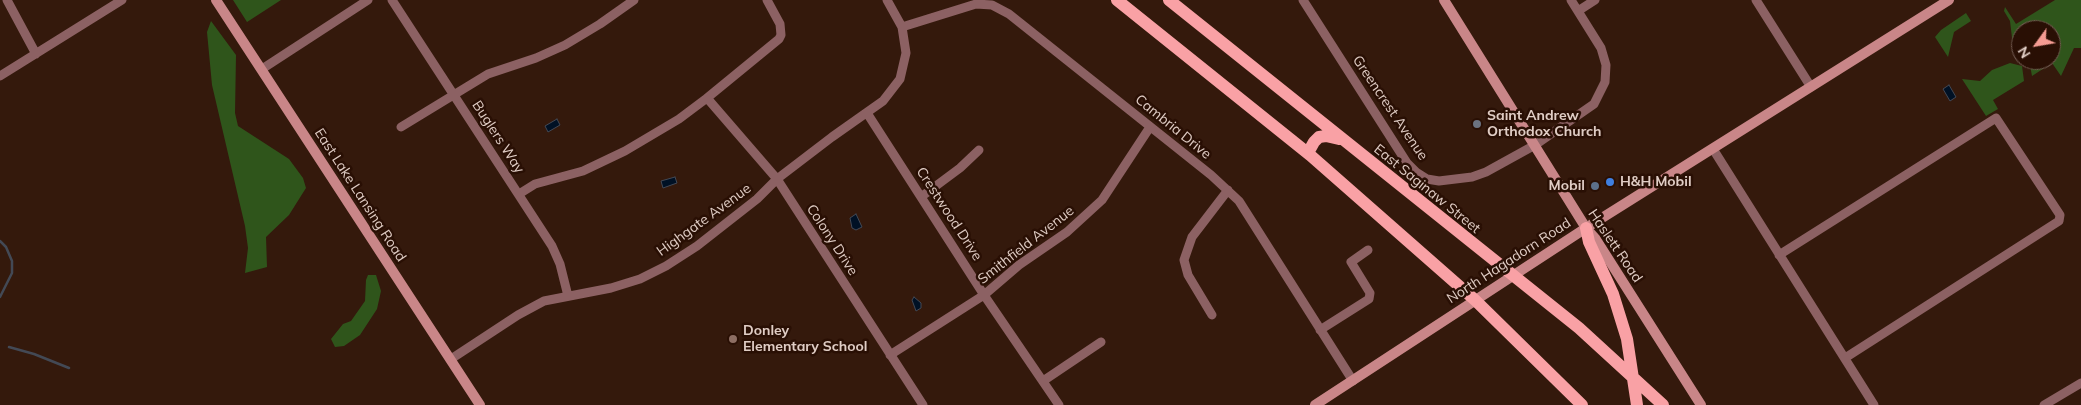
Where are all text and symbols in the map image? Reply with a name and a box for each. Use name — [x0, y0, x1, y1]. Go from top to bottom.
north arrow — [2011, 20, 2061, 70]
text: N — [2014, 43, 2035, 62]
street label: Greencrest Avenue — [1349, 53, 1431, 163]
street label: Cambria Drive — [1132, 91, 1214, 163]
street label: Buglers Way — [468, 98, 528, 176]
place label: Saint Andrew Orthodox Church — [1487, 108, 1602, 140]
marker: Saint Andrew Orthodox Church — [1471, 118, 1483, 130]
street label: East Lake Lansing Road — [311, 125, 409, 265]
street label: East Saginaw Street — [1370, 141, 1484, 237]
street label: Crestwood Drive — [913, 164, 985, 264]
place label: H&H Mobil — [1620, 174, 1692, 190]
marker: H&H Mobil — [1604, 176, 1616, 188]
place label: Mobil — [1549, 178, 1585, 194]
street label: Highgate Avenue — [654, 180, 754, 260]
marker: Mobil — [1589, 180, 1601, 192]
street label: Colony Drive — [803, 201, 861, 279]
street label: Smithfield Avenue — [975, 202, 1077, 288]
street label: Haslett Road — [1584, 206, 1646, 286]
street label: North Hagadorn Road — [1444, 215, 1574, 307]
place label: Donley Elementary School — [743, 323, 867, 356]
marker: Donley Elementary School — [727, 333, 739, 345]

